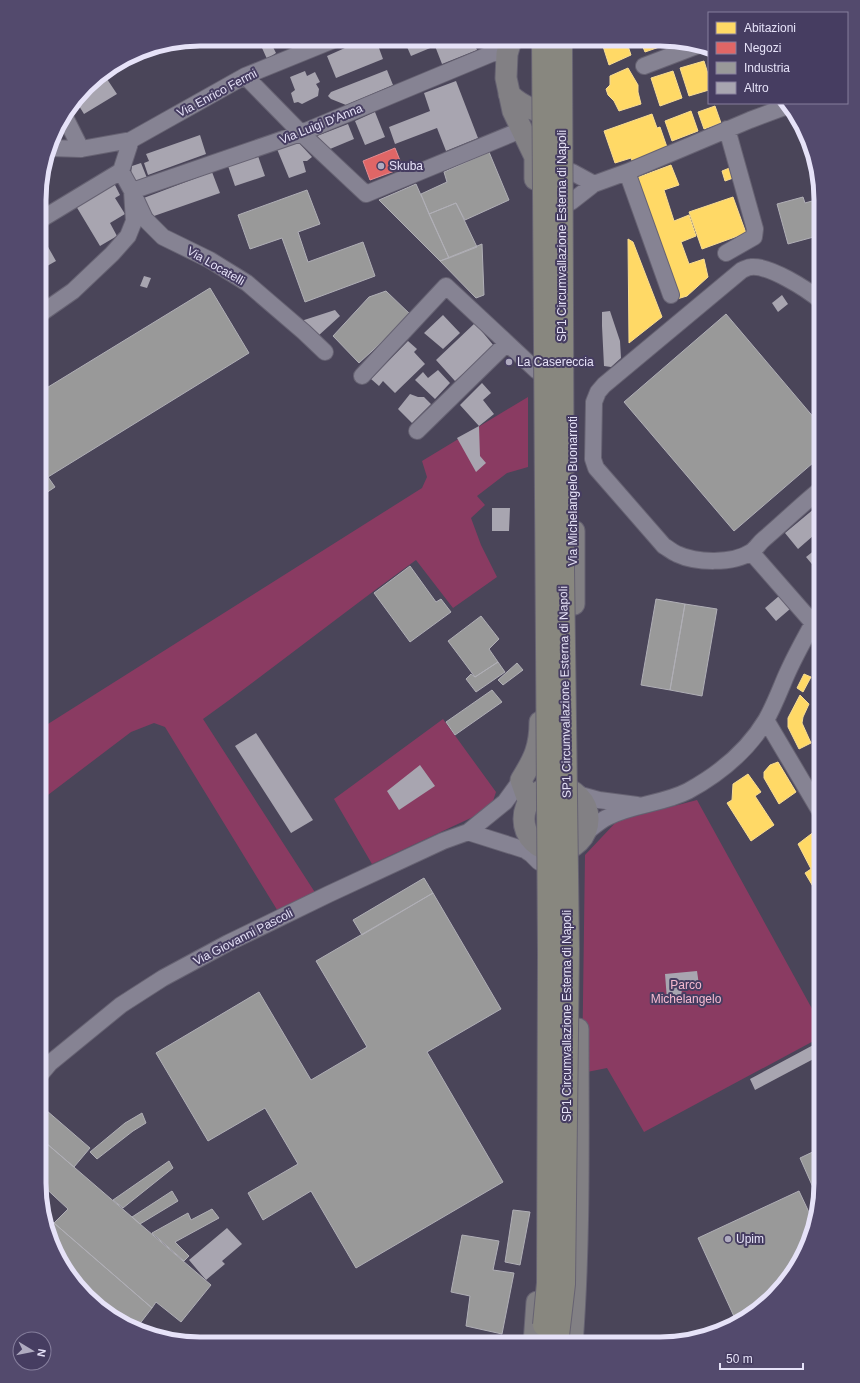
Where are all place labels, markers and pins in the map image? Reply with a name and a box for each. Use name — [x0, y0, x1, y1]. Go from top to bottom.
place label: Skuba — [389, 159, 423, 173]
marker: Skuba — [376, 161, 386, 171]
place label: La Casereccia — [517, 355, 594, 369]
marker: La Casereccia — [504, 357, 514, 367]
place label: Upim — [736, 1232, 764, 1246]
marker: Upim — [723, 1234, 733, 1244]

